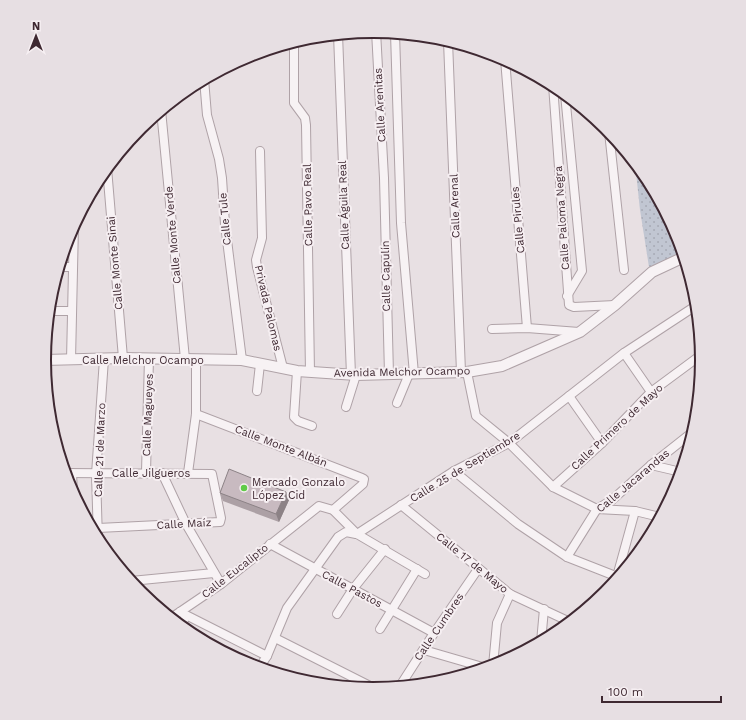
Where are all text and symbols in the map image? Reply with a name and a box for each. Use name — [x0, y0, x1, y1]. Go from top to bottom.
north arrow — [16, 16, 56, 56]
text: N — [32, 20, 40, 33]
street label: Calle Arenitas — [372, 67, 388, 143]
street label: Calle Águila Real — [335, 160, 352, 250]
street label: Calle Pavo Real — [301, 163, 315, 246]
street label: Calle Paloma Negra — [552, 165, 572, 271]
street label: Calle Arenal — [447, 173, 463, 238]
street label: Calle Monte Verde — [162, 186, 184, 284]
street label: Calle Pirules — [509, 186, 527, 254]
street label: Calle Tule — [216, 192, 234, 246]
street label: Calle Monte Sinai — [104, 216, 126, 310]
street label: Calle Capulín — [379, 240, 393, 312]
street label: Privada Palomas — [252, 264, 284, 353]
street label: Calle Melchor Ocampo — [82, 354, 204, 367]
street label: Avenida Melchor Ocampo — [334, 364, 470, 380]
street label: Calle Magueyes — [140, 373, 156, 457]
street label: Calle Primero de Mayo — [568, 381, 666, 473]
street label: Calle 21 de Marzo — [92, 403, 108, 497]
street label: Calle Monte Albán — [233, 422, 329, 470]
street label: Calle 25 de Septiembre — [408, 429, 522, 505]
street label: Calle Jacarandas — [594, 447, 672, 515]
street label: Calle Jilgueros — [112, 467, 190, 480]
place label: Mercado Gonzalo López Cid — [252, 476, 345, 502]
marker: Mercado Gonzalo López Cid — [239, 483, 249, 493]
street label: Calle Maíz — [156, 516, 212, 532]
street label: Calle 17 de Mayo — [433, 530, 511, 596]
street label: Calle Eucalipto — [199, 541, 271, 601]
street label: Calle Pastos — [320, 568, 385, 610]
street label: Calle Cumbres — [412, 591, 467, 663]
scale bar — [602, 678, 721, 704]
text: 100 m — [608, 685, 643, 699]

